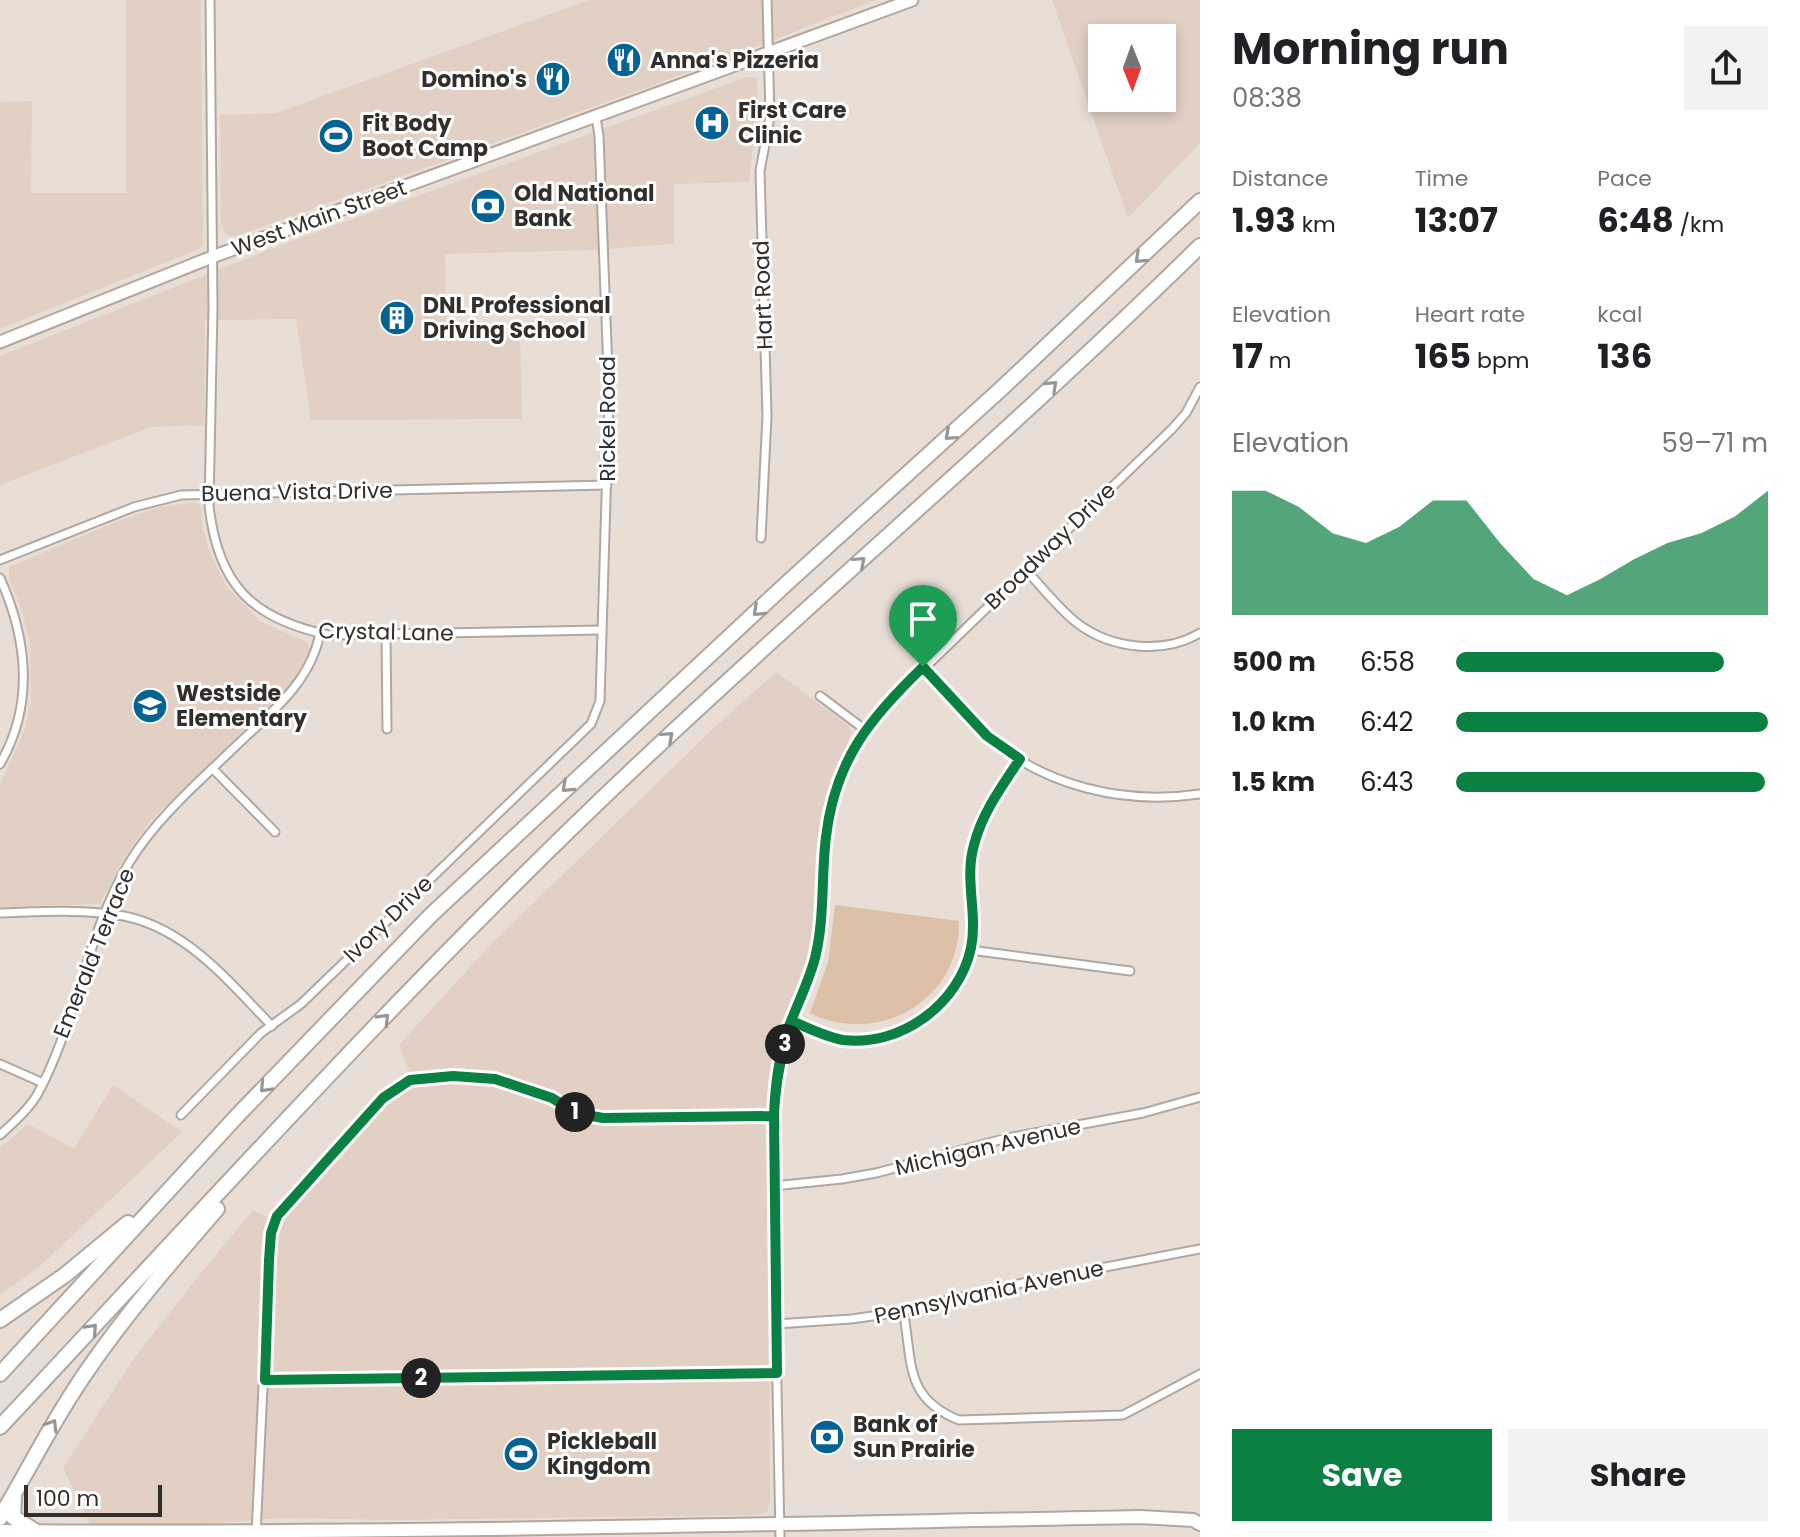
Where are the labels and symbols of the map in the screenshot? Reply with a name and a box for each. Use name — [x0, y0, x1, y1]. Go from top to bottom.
north arrow — [1088, 24, 1176, 112]
restaurant icon: Anna's Pizzeria — [605, 41, 643, 79]
place label: Anna's Pizzeria — [650, 45, 819, 76]
restaurant icon: Domino's — [534, 60, 572, 98]
place label: Domino's — [421, 64, 527, 95]
place label: First Care Clinic — [738, 95, 846, 151]
hospital icon: First Care Clinic — [693, 104, 731, 142]
place label: Fit Body Boot Camp — [362, 108, 488, 164]
sports icon: Fit Body Boot Camp — [317, 117, 355, 155]
street label: West Main Street — [227, 172, 411, 264]
place label: Old National Bank — [514, 178, 655, 234]
bank icon: Old National Bank — [469, 187, 507, 225]
street label: Hart Road — [746, 240, 780, 350]
one-way arrow — [1135, 249, 1149, 264]
place label: DNL Professional Driving School — [423, 290, 611, 346]
building icon: DNL Professional Driving School — [378, 299, 416, 337]
street label: Rickel Road — [592, 356, 623, 482]
one-way arrow — [1042, 381, 1057, 395]
one-way arrow — [944, 426, 959, 440]
street label: Buena Vista Drive — [201, 475, 393, 509]
street label: Broadway Drive — [977, 475, 1123, 617]
one-way arrow — [851, 556, 865, 571]
pin — [889, 585, 957, 667]
one-way arrow — [752, 601, 767, 615]
street label: Crystal Lane — [318, 615, 454, 649]
place label: Westside Elementary — [176, 678, 307, 734]
school or university icon: Westside Elementary — [131, 687, 169, 725]
one-way arrow — [659, 733, 674, 747]
one-way arrow — [562, 778, 576, 793]
street label: Emerald Terrace — [46, 863, 142, 1043]
street label: Ivory Drive — [336, 868, 440, 970]
one-way arrow — [375, 1014, 390, 1028]
pin: 3 — [765, 1024, 805, 1064]
one-way arrow — [260, 1078, 275, 1092]
pin: 1 — [555, 1092, 595, 1132]
street label: Michigan Avenue — [892, 1111, 1084, 1183]
street label: Pennsylvania Avenue — [871, 1253, 1107, 1331]
one-way arrow — [82, 1324, 97, 1338]
pin: 2 — [401, 1358, 441, 1398]
place label: Bank of Sun Prairie — [853, 1409, 975, 1465]
bank icon: Bank of Sun Prairie — [808, 1418, 846, 1456]
one-way arrow — [42, 1419, 58, 1434]
place label: Pickleball Kingdom — [547, 1426, 657, 1482]
sports icon: Pickleball Kingdom — [502, 1435, 540, 1473]
scale bar — [24, 1481, 162, 1517]

